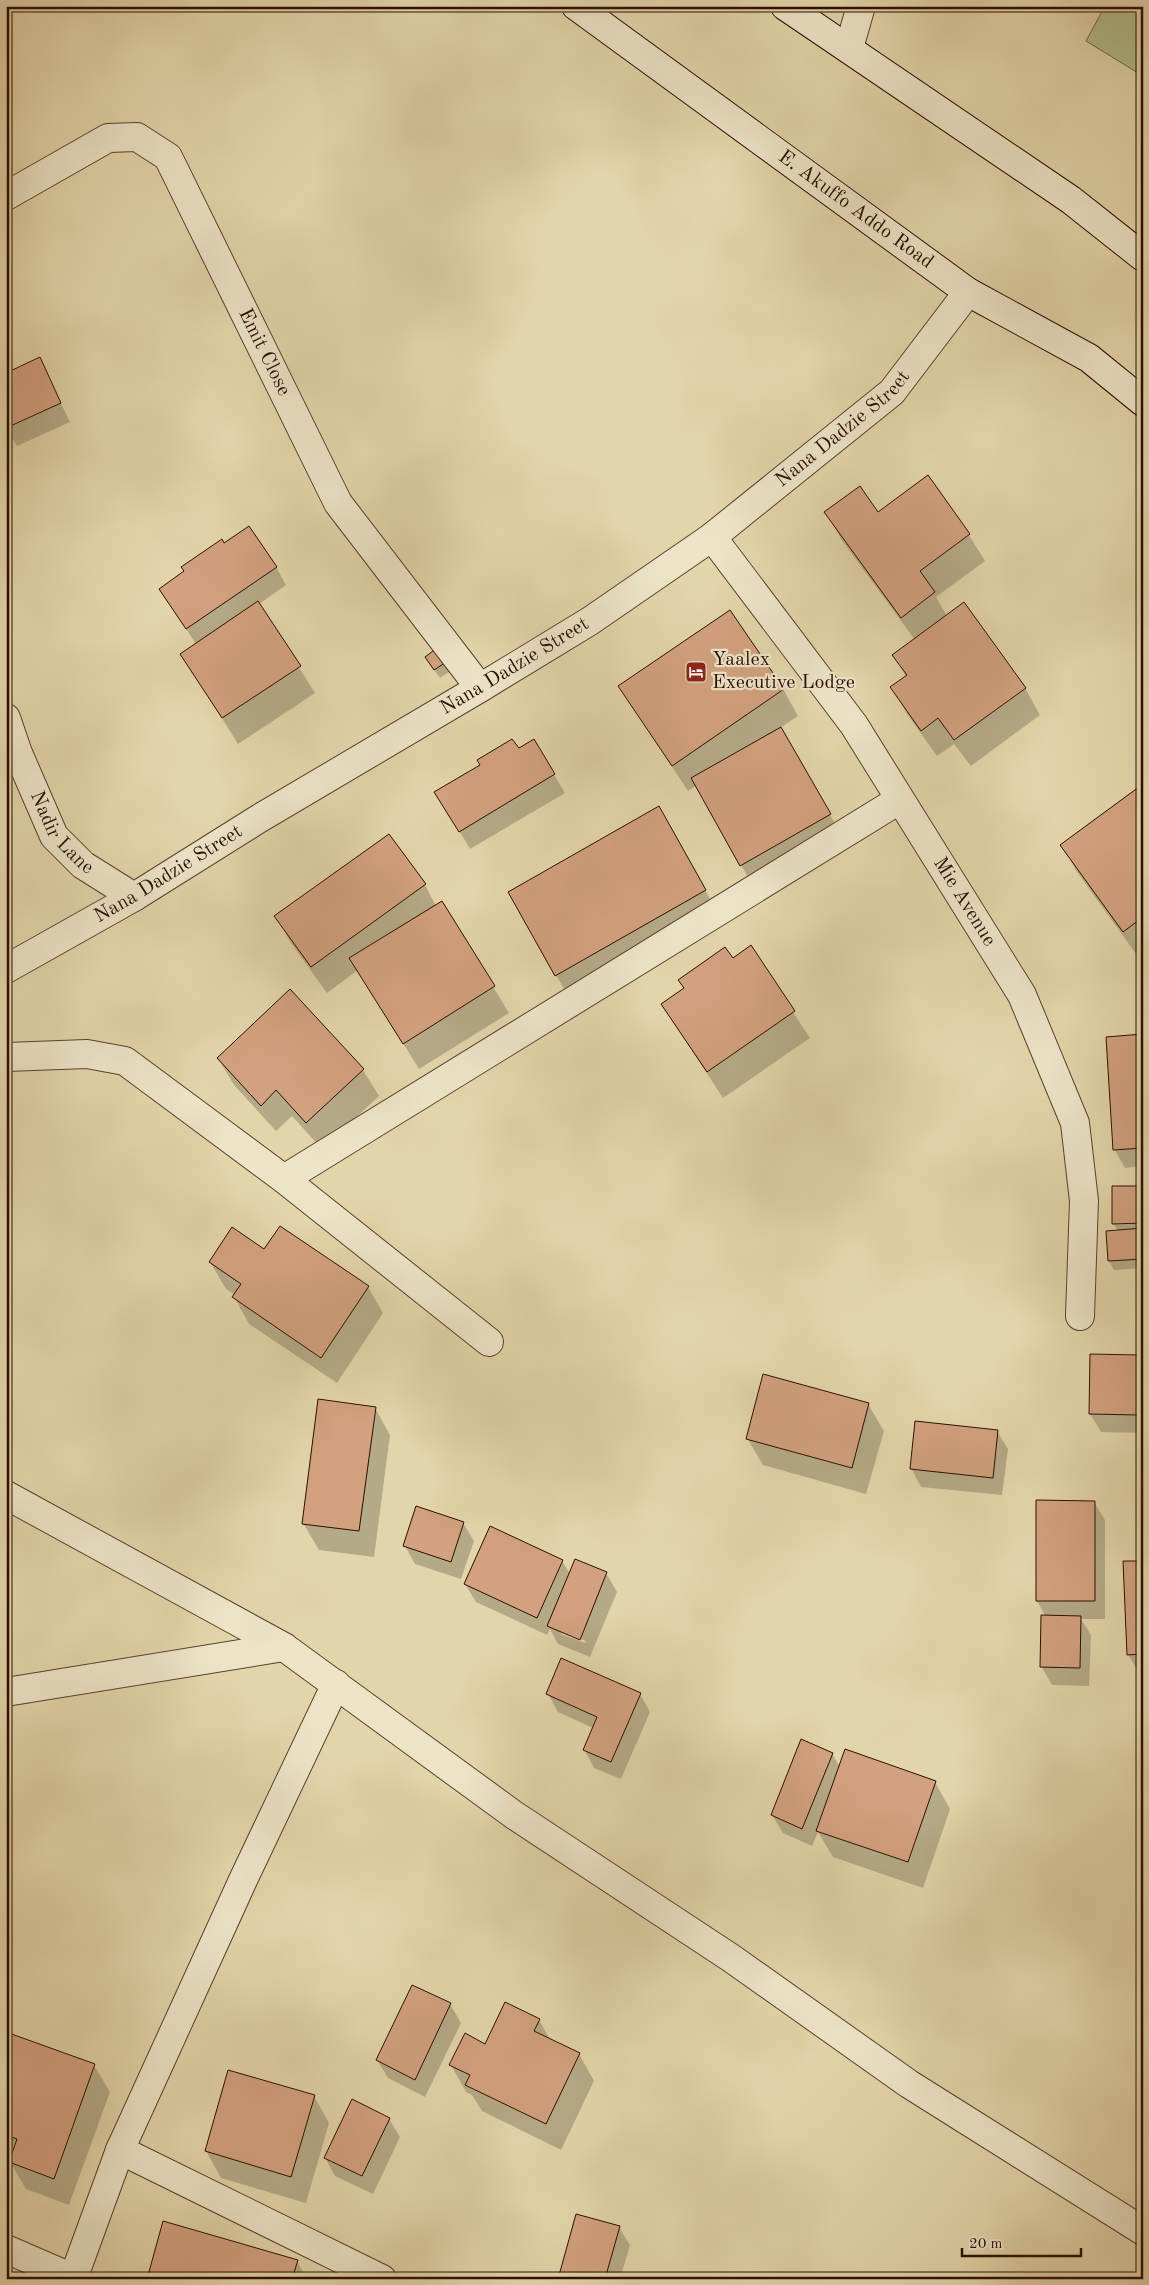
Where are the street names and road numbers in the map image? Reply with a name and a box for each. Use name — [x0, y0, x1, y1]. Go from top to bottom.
street label: E. Akuffo Addo Road — [774, 147, 937, 273]
street label: Emit Close — [234, 306, 294, 399]
street label: Nana Dadzie Street — [772, 367, 914, 491]
street label: Nana Dadzie Street — [437, 614, 593, 719]
street label: Nadir Lane — [26, 788, 96, 879]
street label: Nana Dadzie Street — [91, 822, 246, 927]
street label: Mie Avenue — [929, 854, 999, 950]

